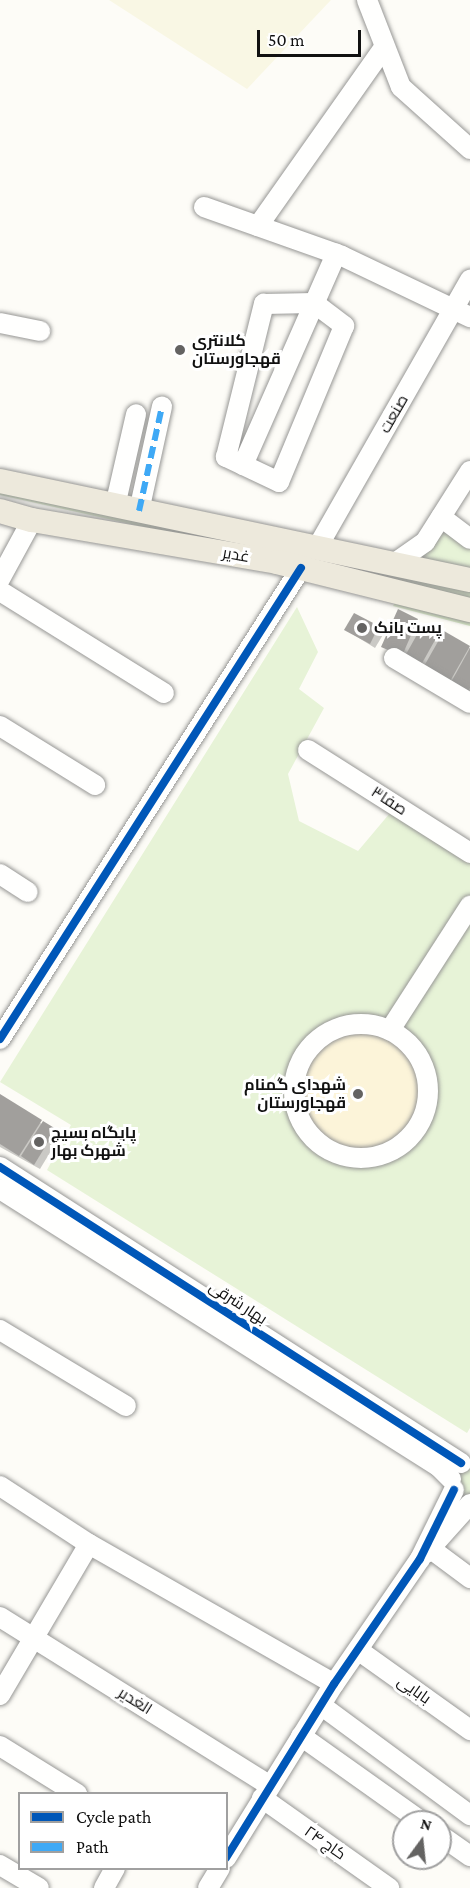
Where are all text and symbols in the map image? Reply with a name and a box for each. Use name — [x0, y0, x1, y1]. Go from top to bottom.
scale bar — [260, 18, 364, 56]
text: 50 m — [268, 30, 305, 50]
place label: کلانتری قهجاورستان — [192, 331, 281, 369]
marker: کلانتری قهجاورستان — [173, 343, 187, 357]
street label: صنعت — [375, 391, 413, 437]
street label: غدیر — [221, 543, 251, 567]
place label: پست بانک — [374, 618, 442, 638]
marker: پست بانک — [355, 621, 369, 635]
street label: صفا۳ — [367, 782, 411, 820]
place label: شهدای گمنام قهجاورستان — [244, 1075, 346, 1113]
marker: شهدای گمنام قهجاورستان — [351, 1087, 365, 1101]
place label: پایگاه بسیج شهرک بهار — [51, 1123, 136, 1161]
marker: پایگاه بسیج شهرک بهار — [32, 1135, 46, 1149]
street label: بهار شرقی — [205, 1277, 271, 1329]
street label: بابایی — [394, 1672, 434, 1708]
street label: الغدیر — [114, 1683, 156, 1719]
legend — [18, 1792, 228, 1870]
text: Cycle path — [76, 1807, 151, 1827]
north arrow — [392, 1810, 452, 1870]
text: N — [419, 1814, 434, 1834]
street label: کاج ۲۴ — [301, 1822, 349, 1864]
text: Path — [76, 1837, 109, 1857]

